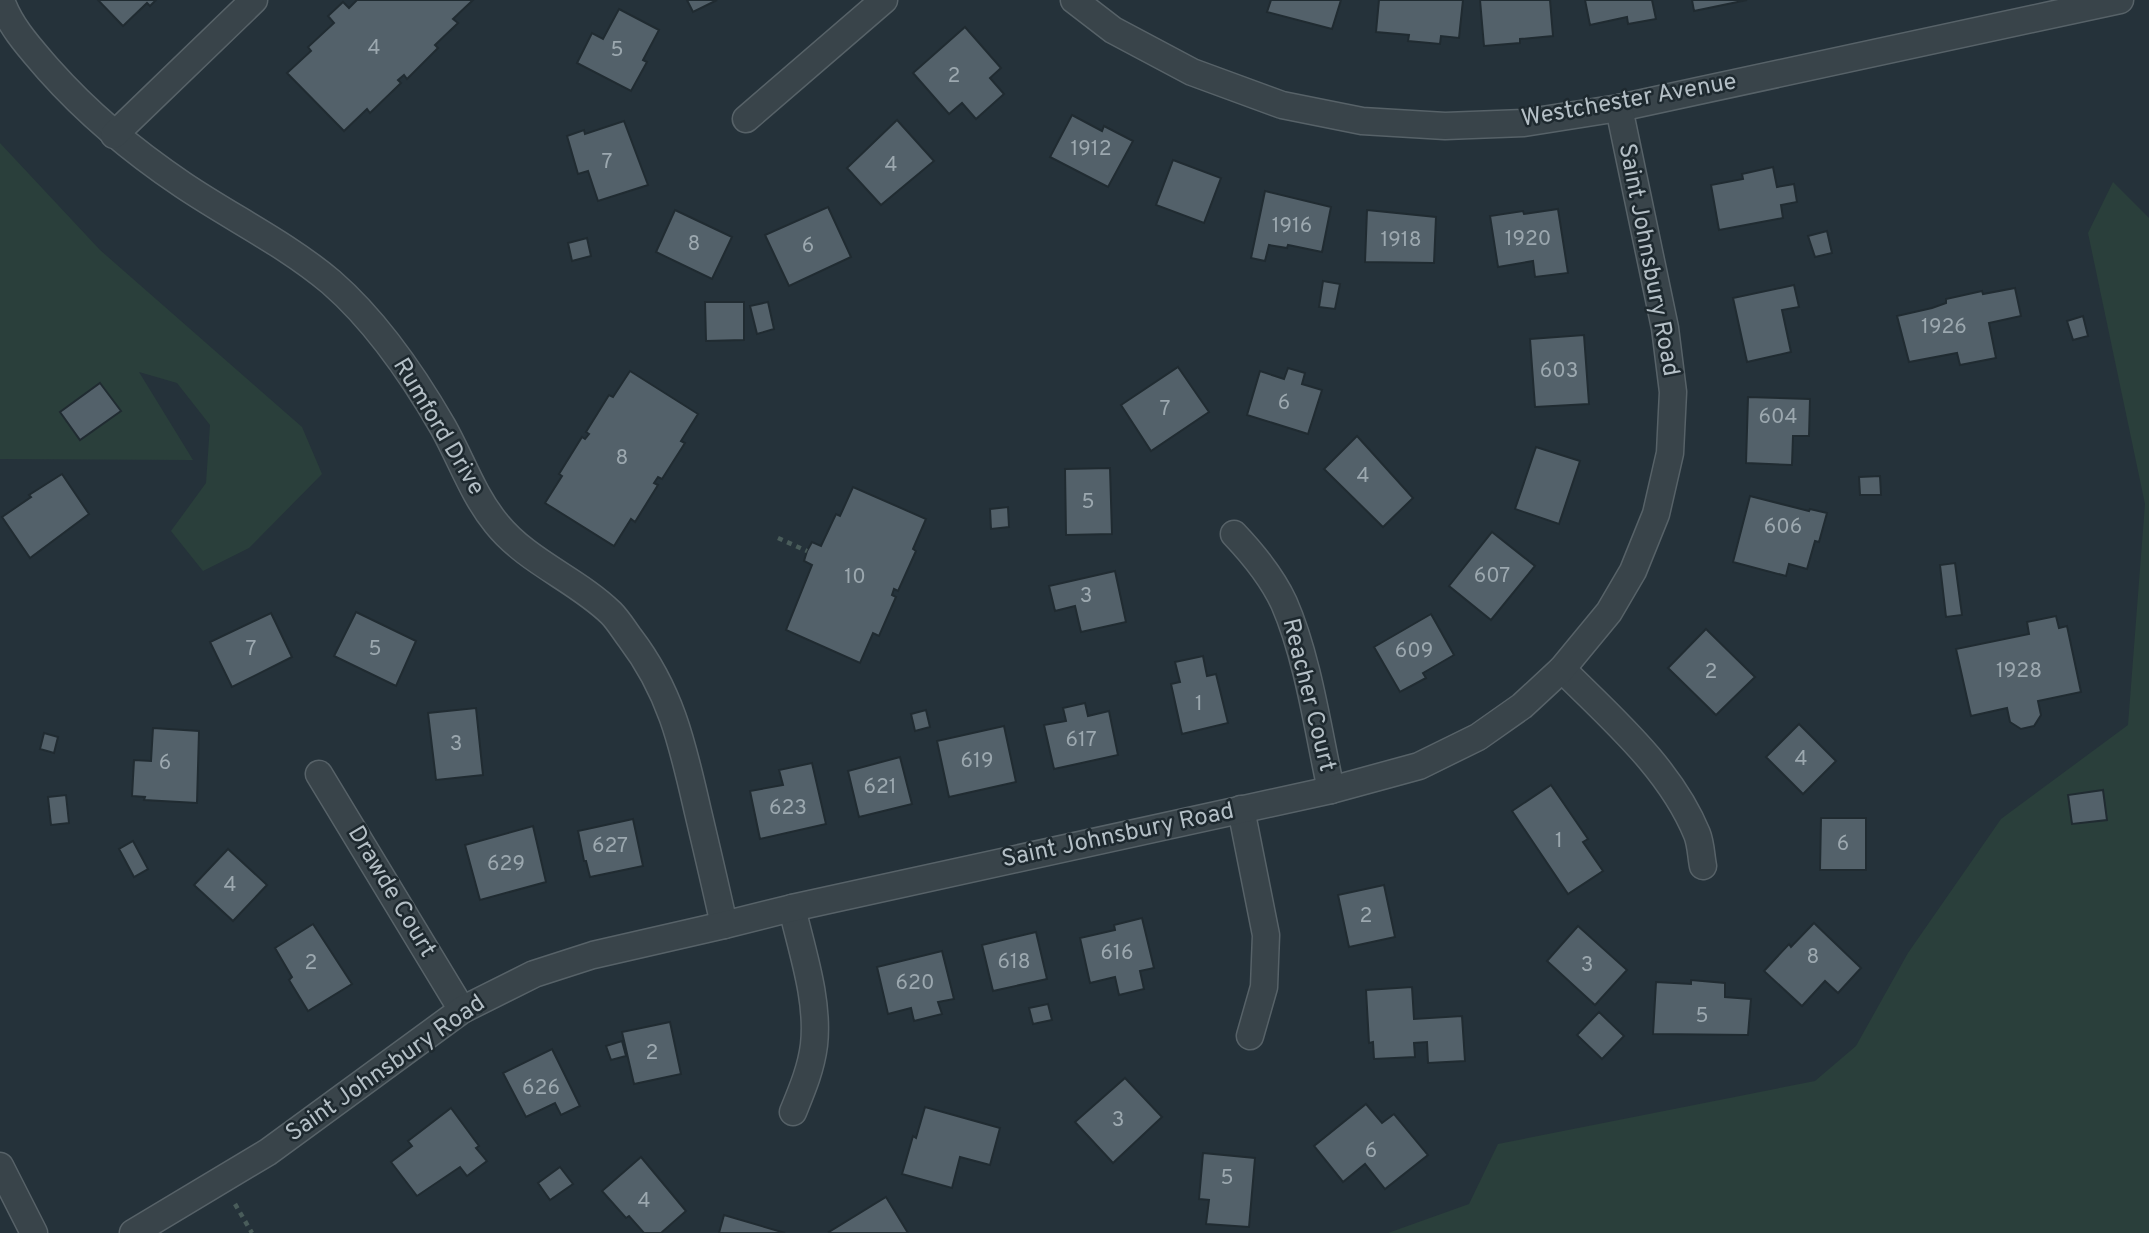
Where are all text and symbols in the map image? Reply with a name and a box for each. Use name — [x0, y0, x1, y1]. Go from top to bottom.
house number: 4 — [367, 35, 381, 62]
house number: 5 — [610, 37, 624, 64]
house number: 2 — [948, 63, 960, 90]
street label: Westchester Avenue — [1519, 67, 1739, 135]
house number: 1912 — [1070, 136, 1112, 163]
street label: Saint Johnsbury Road — [1611, 141, 1685, 379]
house number: 7 — [602, 149, 613, 176]
house number: 4 — [884, 152, 898, 179]
house number: 1916 — [1272, 213, 1312, 240]
house number: 1920 — [1505, 226, 1551, 253]
house number: 1918 — [1380, 227, 1422, 254]
house number: 8 — [688, 231, 700, 258]
house number: 6 — [802, 233, 814, 260]
house number: 1926 — [1921, 314, 1967, 341]
street label: Rumford Drive — [385, 353, 491, 501]
house number: 603 — [1540, 358, 1578, 385]
house number: 6 — [1278, 390, 1290, 417]
house number: 7 — [1160, 396, 1171, 423]
house number: 604 — [1758, 404, 1798, 431]
house number: 8 — [616, 445, 628, 472]
house number: 4 — [1356, 463, 1370, 490]
house number: 5 — [1081, 489, 1095, 516]
house number: 606 — [1764, 514, 1802, 541]
house number: 607 — [1474, 563, 1510, 590]
house number: 10 — [844, 564, 866, 591]
house number: 3 — [1080, 583, 1092, 610]
street label: Reacher Court — [1274, 615, 1342, 775]
house number: 7 — [246, 636, 257, 663]
house number: 5 — [368, 636, 382, 663]
house number: 609 — [1395, 638, 1433, 665]
house number: 1928 — [1996, 658, 2042, 685]
house number: 2 — [1705, 659, 1717, 686]
house number: 1 — [1195, 691, 1203, 718]
house number: 617 — [1065, 727, 1097, 754]
house number: 3 — [450, 731, 462, 758]
house number: 4 — [1794, 746, 1808, 773]
house number: 619 — [961, 748, 993, 775]
house number: 6 — [159, 750, 171, 777]
house number: 621 — [863, 774, 897, 801]
house number: 623 — [769, 795, 807, 822]
street label: Saint Johnsbury Road — [999, 797, 1237, 875]
street label: Drawde Court — [340, 821, 442, 963]
house number: 1 — [1555, 828, 1563, 855]
house number: 6 — [1837, 831, 1849, 858]
house number: 627 — [592, 833, 628, 860]
house number: 629 — [487, 851, 525, 878]
house number: 4 — [223, 872, 237, 899]
house number: 2 — [1360, 903, 1372, 930]
house number: 616 — [1101, 940, 1133, 967]
house number: 8 — [1807, 944, 1819, 971]
house number: 618 — [997, 949, 1031, 976]
house number: 2 — [305, 950, 317, 977]
house number: 3 — [1581, 952, 1593, 979]
house number: 620 — [896, 970, 934, 997]
street label: Saint Johnsbury Road — [280, 989, 492, 1149]
house number: 5 — [1695, 1003, 1709, 1030]
house number: 2 — [646, 1040, 658, 1067]
house number: 626 — [522, 1075, 560, 1102]
house number: 3 — [1112, 1107, 1124, 1134]
house number: 6 — [1365, 1138, 1377, 1165]
house number: 5 — [1220, 1165, 1234, 1192]
house number: 4 — [637, 1188, 651, 1215]

